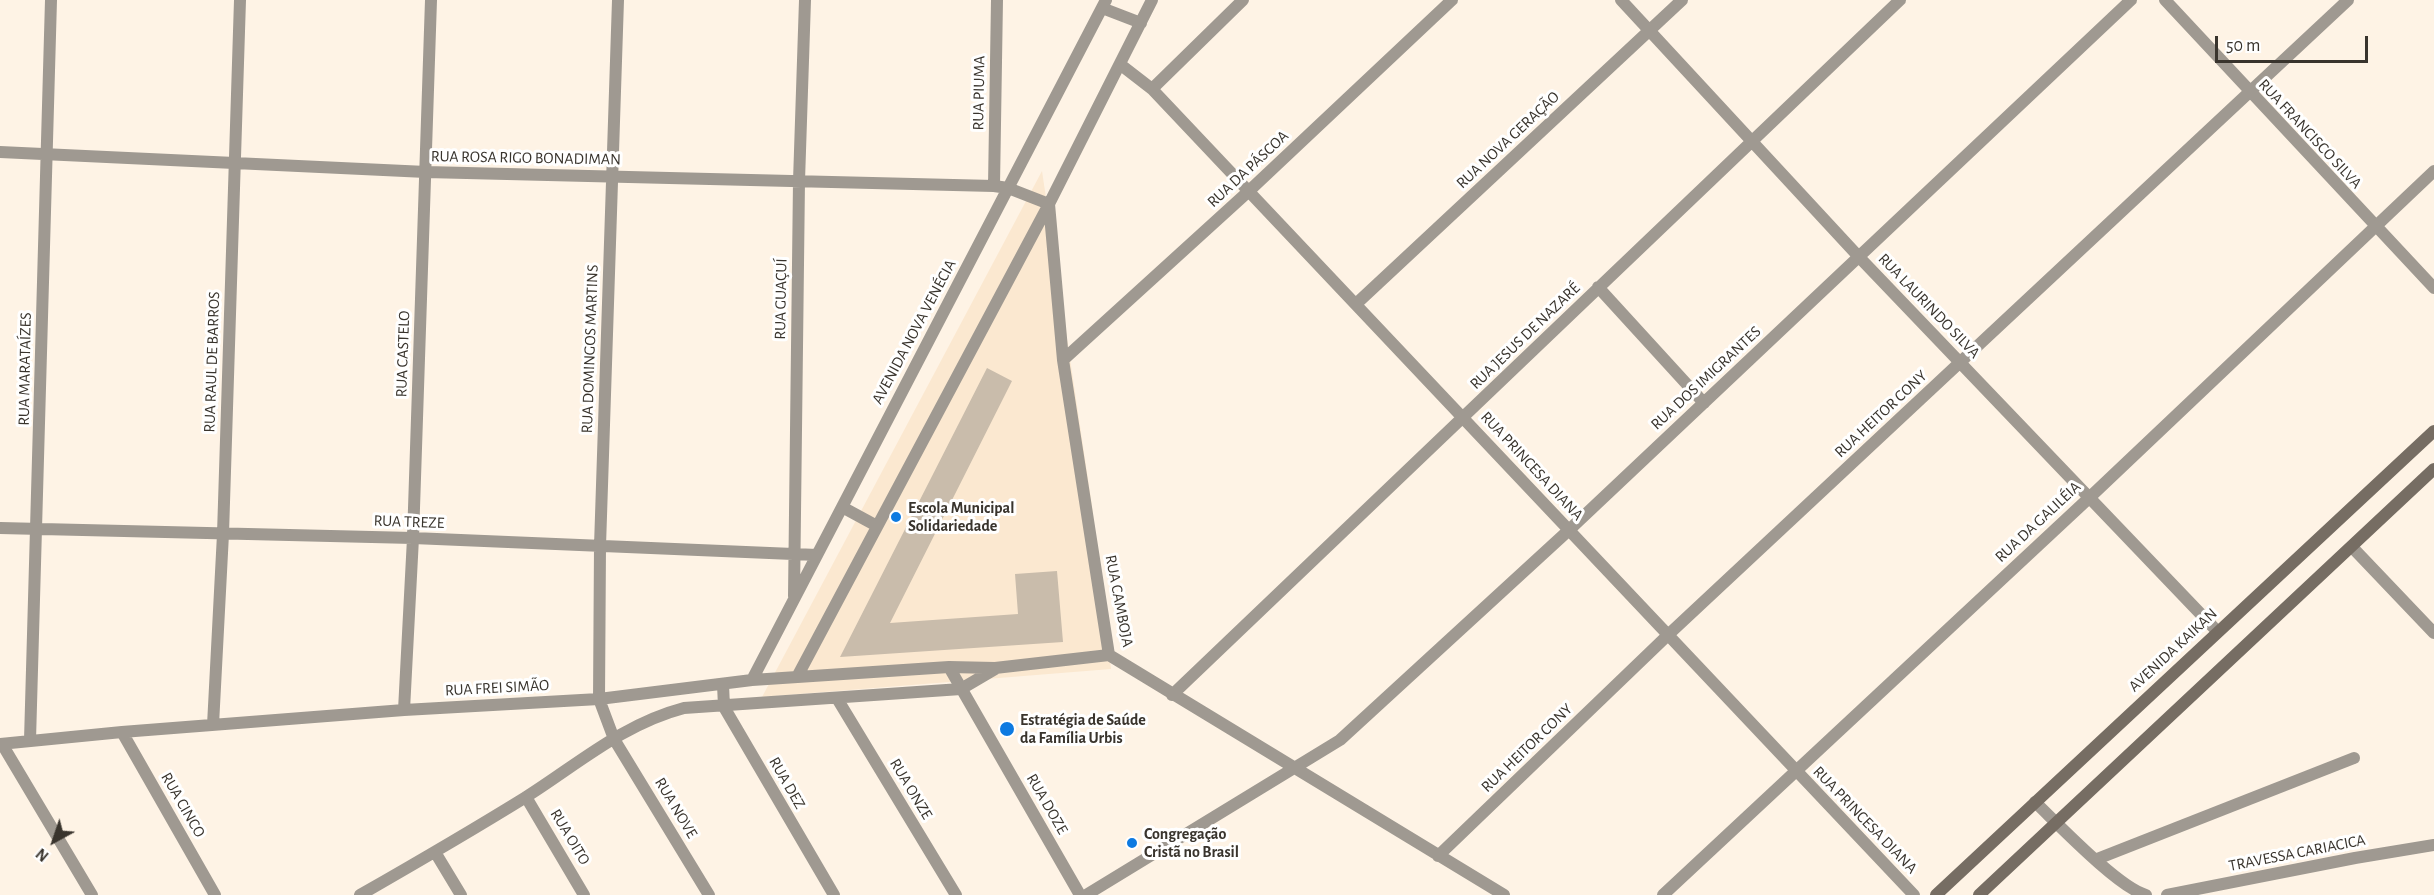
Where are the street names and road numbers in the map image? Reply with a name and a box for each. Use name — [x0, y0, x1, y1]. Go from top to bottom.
street label: RUA PIUMA — [969, 55, 989, 131]
street label: RUA FRANCISCO SILVA — [2254, 75, 2366, 193]
street label: RUA NOVA GERAÇÃO — [1452, 87, 1564, 193]
street label: RUA DA PÁSCOA — [1203, 127, 1293, 211]
street label: RUA ROSA RIGO BONADIMAN — [431, 147, 621, 169]
street label: RUA LAURINDO SILVA — [1874, 249, 1984, 363]
street label: AVENIDA NOVA VENÉCIA — [868, 256, 960, 408]
street label: RUA GUAÇUÍ — [771, 258, 791, 340]
street label: RUA DOMINGOS MARTINS — [577, 264, 603, 434]
street label: RUA JESUS DE NAZARÉ — [1466, 278, 1584, 394]
street label: RUA RAUL DE BARROS — [200, 291, 224, 433]
street label: RUA CASTELO — [392, 310, 414, 398]
street label: RUA MARATAÍZES — [14, 312, 36, 426]
street label: RUA DOS IMIGRANTES — [1647, 322, 1765, 434]
street label: RUA HEITOR CONY — [1831, 366, 1931, 462]
street label: RUA PRINCESA DIANA — [1477, 408, 1587, 524]
street label: RUA DA GALILÉIA — [1991, 478, 2085, 566]
street label: RUA TREZE — [373, 511, 445, 533]
street label: RUA CAMBOJA — [1101, 553, 1137, 649]
street label: AVENIDA KAIKAN — [2125, 604, 2221, 696]
street label: RUA FREI SIMÃO — [444, 676, 550, 700]
street label: RUA HEITOR CONY — [1477, 700, 1577, 796]
street label: RUA DEZ — [765, 754, 809, 812]
street label: RUA ONZE — [885, 755, 937, 823]
street label: RUA PRINCESA DIANA — [1809, 762, 1921, 878]
street label: RUA CINCO — [157, 769, 209, 841]
street label: RUA DOZE — [1022, 770, 1072, 838]
street label: RUA NOVE — [650, 774, 702, 842]
street label: RUA OITO — [546, 806, 594, 868]
street label: TRAVESSA CARIACICA — [2227, 830, 2367, 876]

